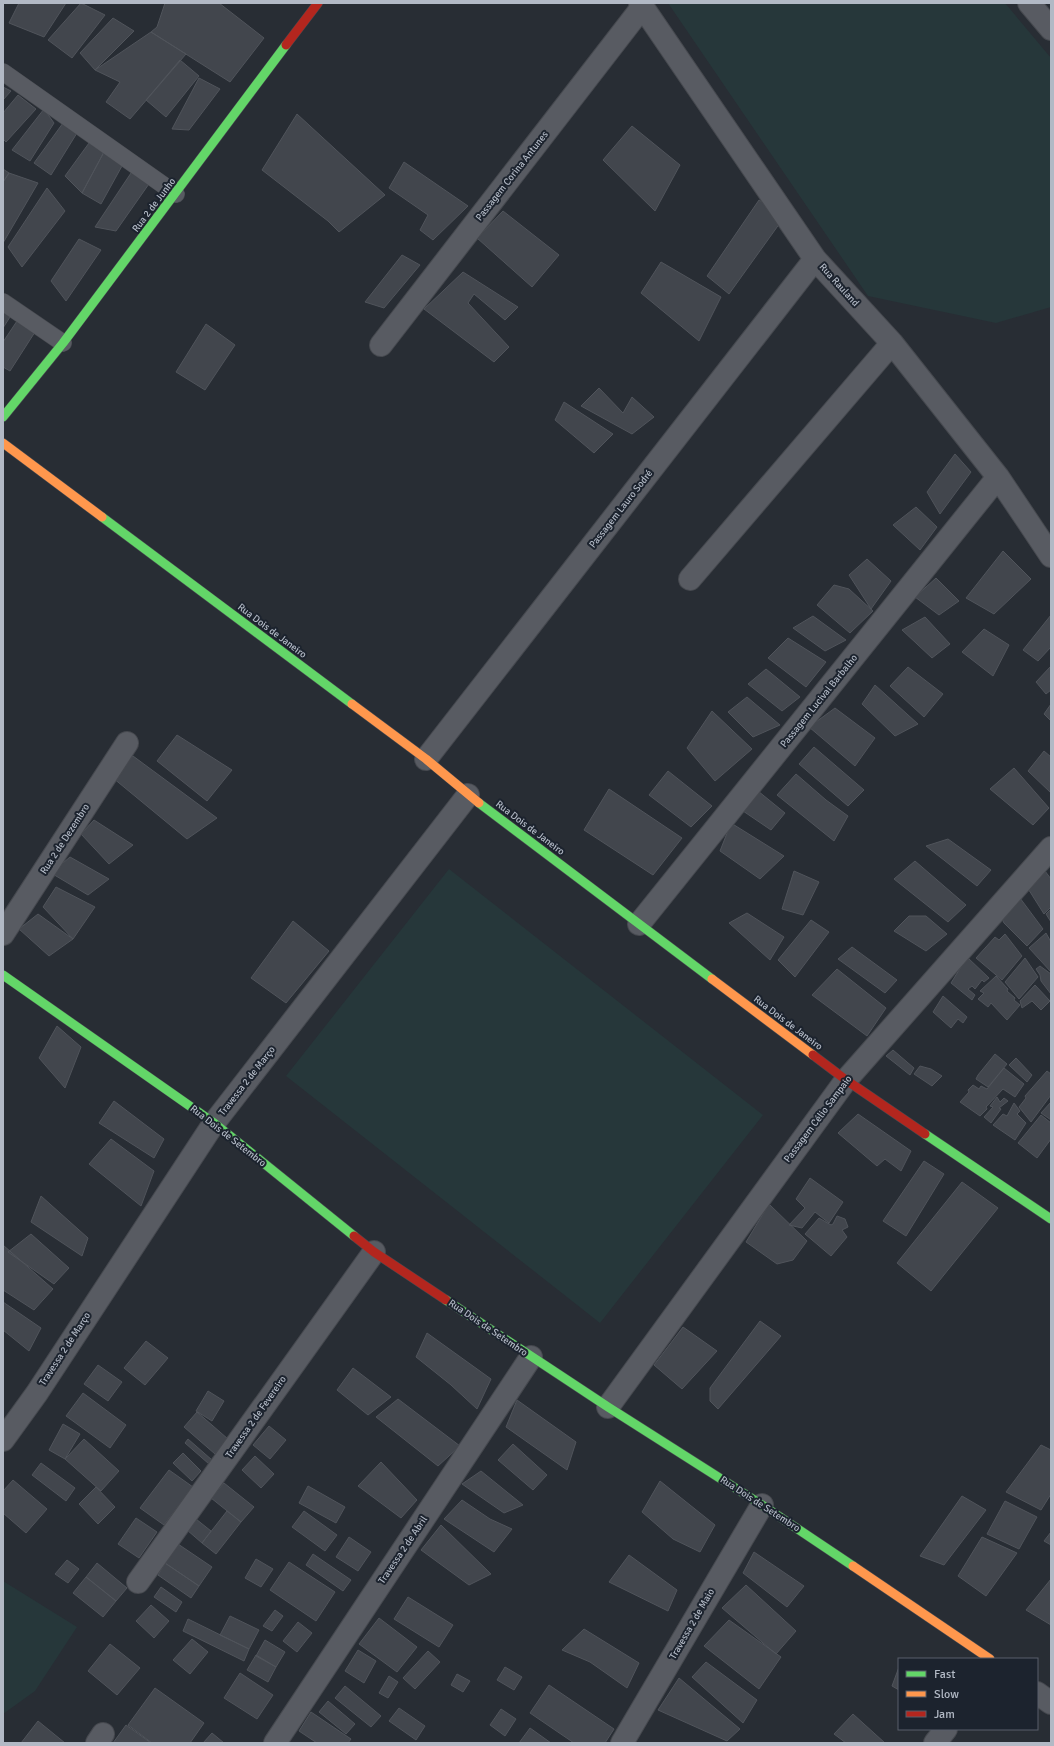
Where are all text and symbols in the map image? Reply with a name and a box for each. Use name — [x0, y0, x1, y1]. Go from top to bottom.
street label: Passagem Corina Antunes — [473, 128, 551, 223]
street label: Rua 2 de Junho — [130, 176, 178, 234]
street label: Rua Rauland — [817, 261, 861, 309]
street label: Passagem Lauro Sodré — [587, 468, 655, 550]
street label: Rua Dois de Janeiro — [235, 601, 309, 661]
street label: Passagem Lucival Barbalho — [778, 652, 860, 750]
street label: Rua Dois de Janeiro — [493, 798, 567, 858]
street label: Rua 2 de Dezembro — [38, 802, 92, 876]
street label: Rua Dois de Janeiro — [751, 993, 825, 1053]
street label: Travessa 2 de Março — [216, 1044, 278, 1118]
street label: Passagem Célio Sampaio — [781, 1073, 855, 1165]
street label: Rua Dois de Setembro — [188, 1103, 268, 1169]
street label: Rua Dois de Setembro — [446, 1297, 530, 1359]
street label: Travessa 2 de Março — [37, 1310, 93, 1388]
street label: Travessa 2 de Fevereiro — [223, 1374, 289, 1460]
street label: Rua Dois de Setembro — [718, 1474, 802, 1534]
street label: Travessa 2 de Abril — [376, 1514, 430, 1586]
street label: Travessa 2 de Maio — [667, 1587, 717, 1661]
legend — [898, 1658, 1038, 1730]
text: Fast — [934, 1667, 955, 1682]
text: Slow — [934, 1687, 959, 1702]
text: Jam — [934, 1707, 955, 1722]

